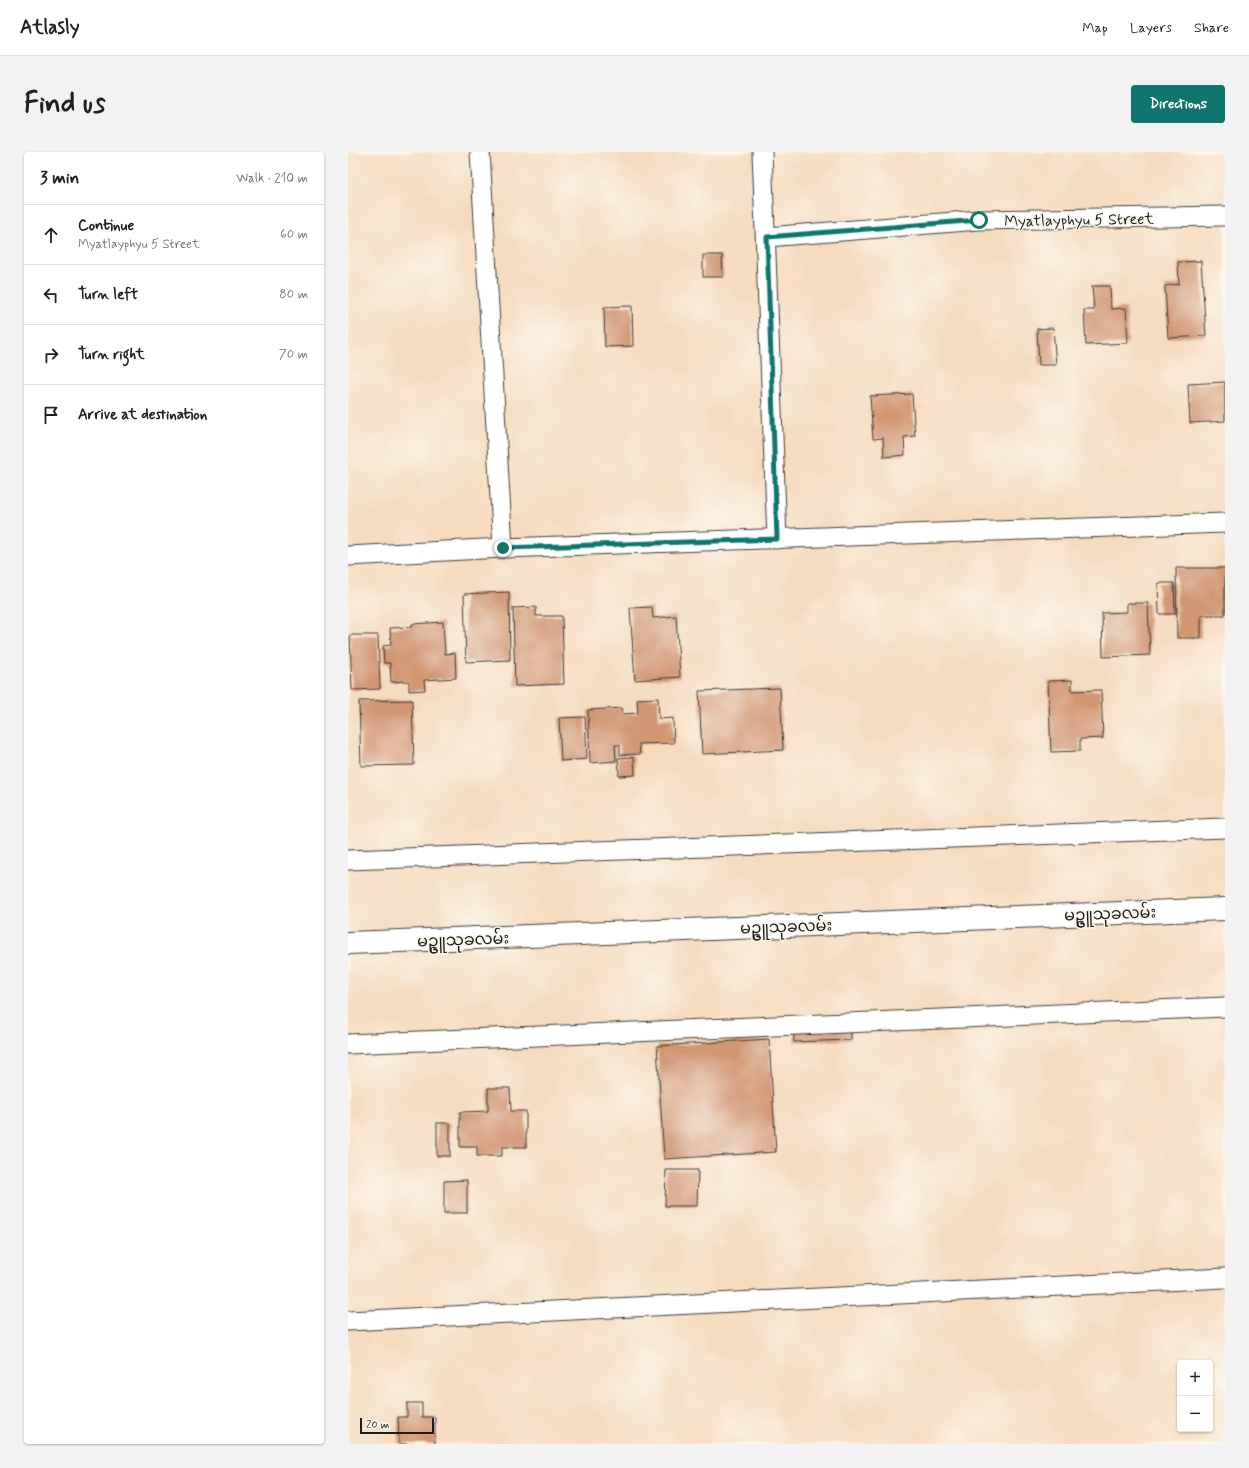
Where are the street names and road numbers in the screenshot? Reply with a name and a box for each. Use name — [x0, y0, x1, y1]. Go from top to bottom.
street label: Myatlayphyu 5 Street — [1004, 209, 1155, 232]
street label: မဥ္ဇူသုခလမ်း — [1064, 900, 1156, 930]
street label: မဥ္ဇူသုခလမ်း — [740, 913, 832, 943]
street label: မဥ္ဇူသုခလမ်း — [417, 926, 509, 956]

